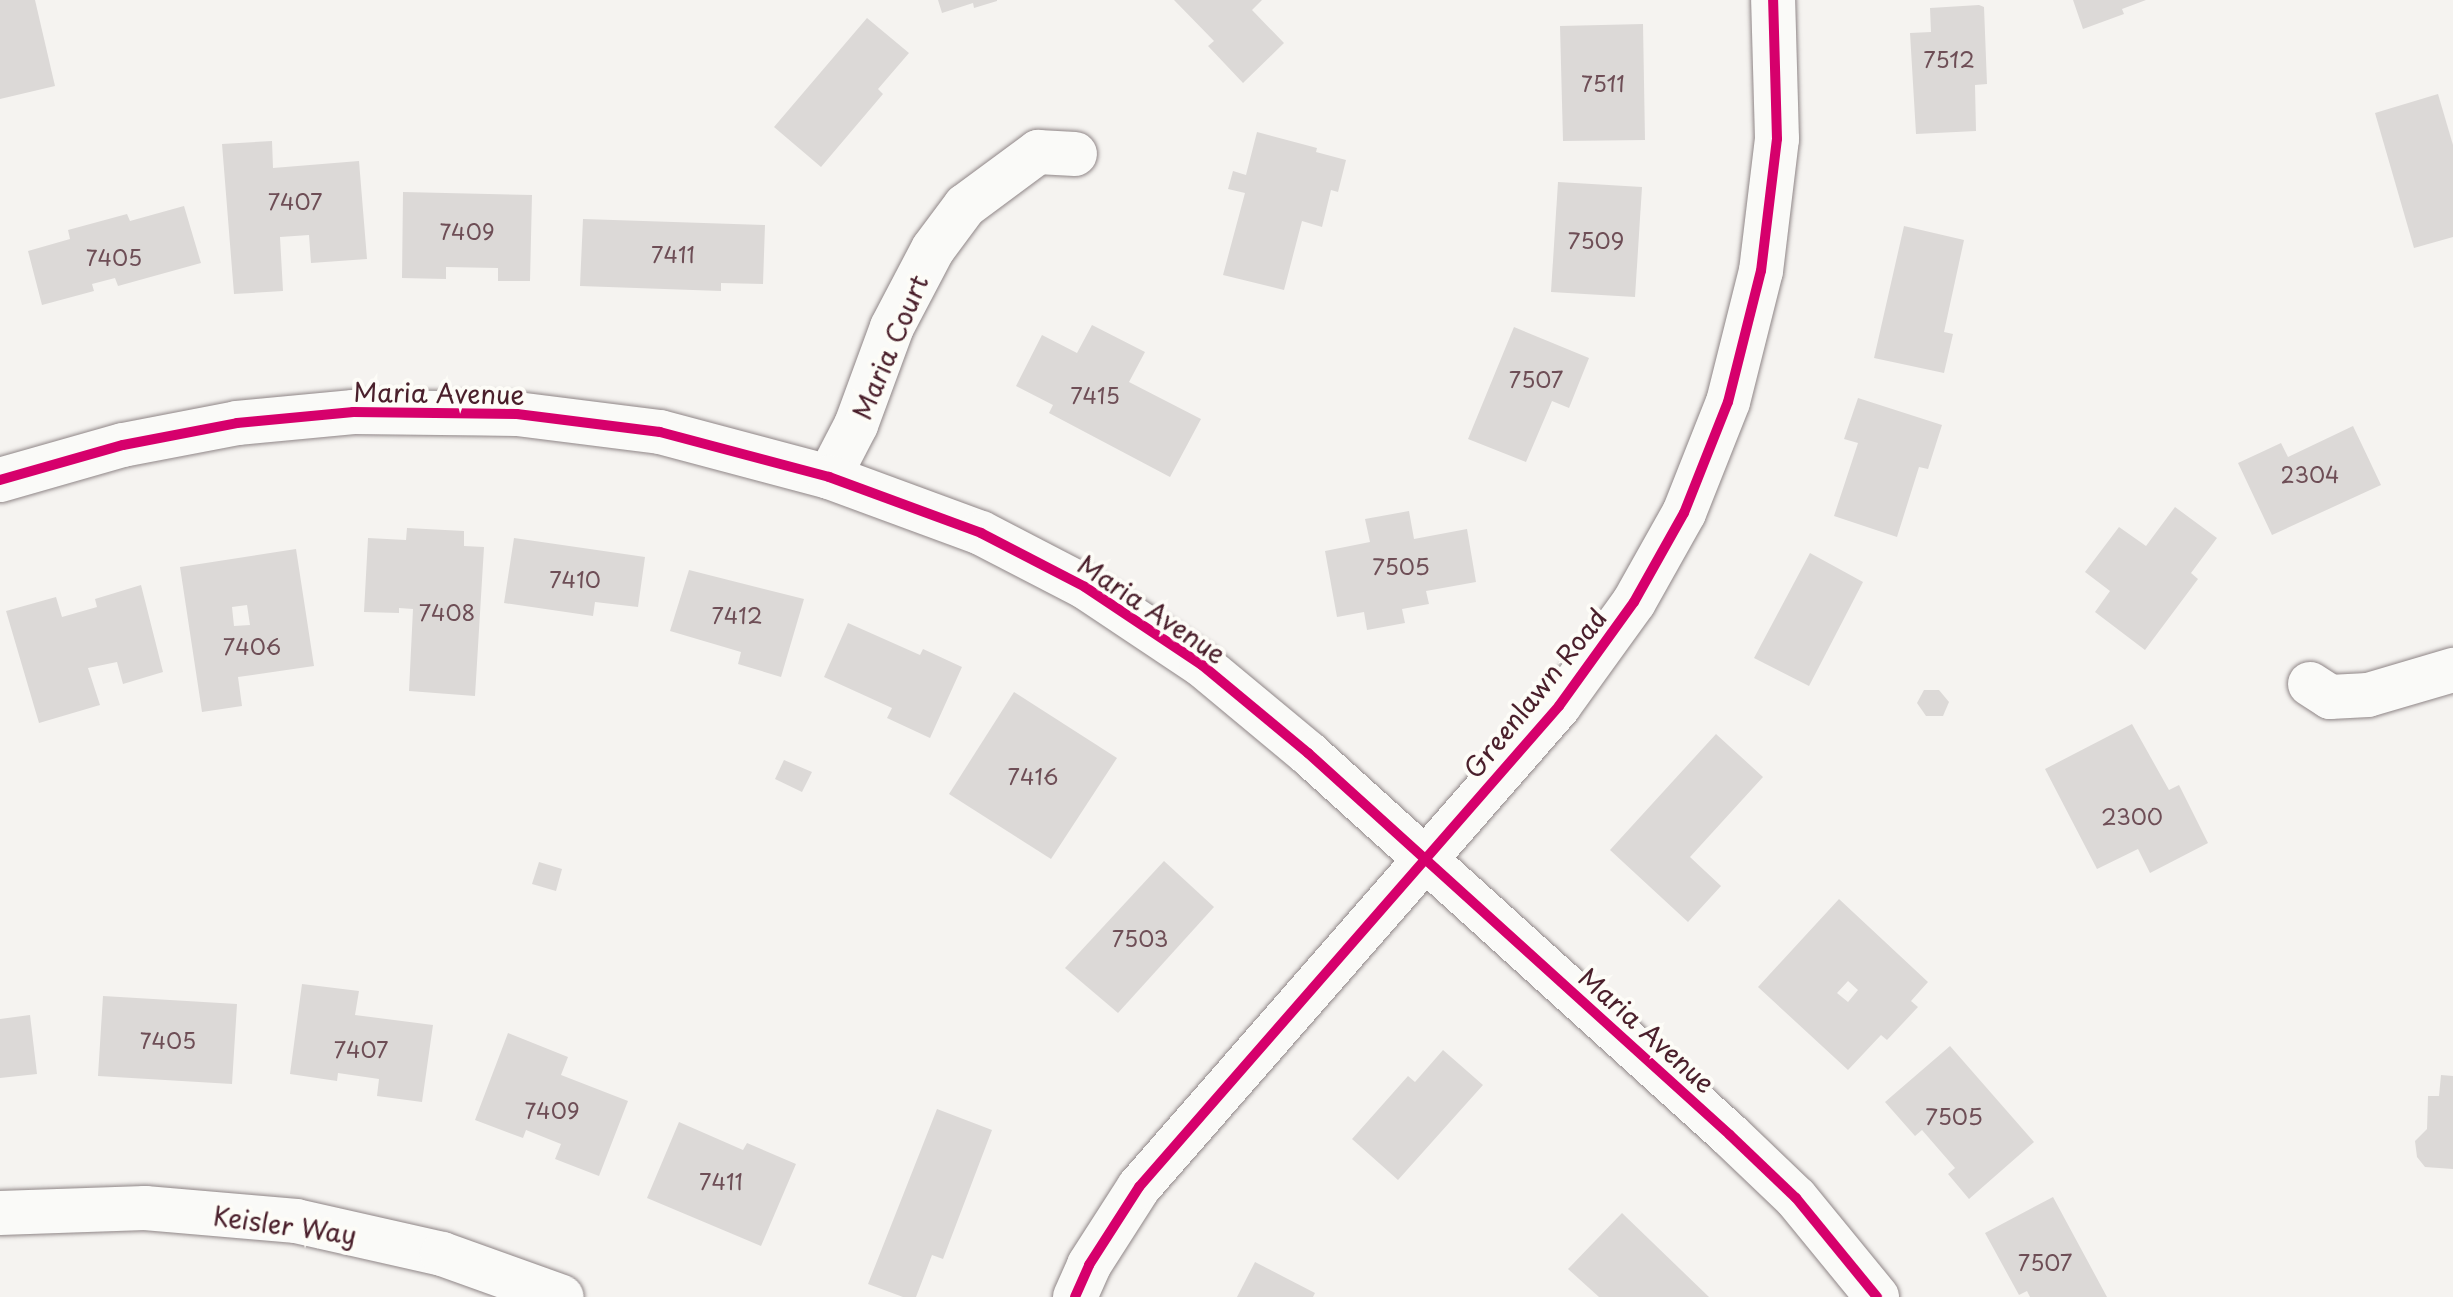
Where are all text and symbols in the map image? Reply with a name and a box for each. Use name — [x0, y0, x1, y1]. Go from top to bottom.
house number: 7512 — [1923, 46, 1975, 72]
house number: 7511 — [1581, 70, 1625, 96]
house number: 7407 — [268, 188, 322, 214]
house number: 7409 — [439, 218, 495, 244]
house number: 7509 — [1568, 227, 1624, 253]
house number: 7411 — [651, 241, 695, 267]
house number: 7405 — [86, 244, 142, 270]
street label: Maria Court — [845, 270, 935, 424]
house number: 7507 — [1509, 366, 1563, 392]
street label: Maria Avenue — [353, 376, 525, 410]
house number: 7415 — [1070, 382, 1120, 408]
house number: 2304 — [2280, 461, 2340, 487]
street label: Maria Avenue — [1072, 548, 1232, 670]
house number: 7505 — [1372, 553, 1430, 579]
house number: 7410 — [549, 566, 601, 592]
house number: 7408 — [419, 599, 475, 625]
house number: 7412 — [712, 602, 762, 628]
street label: Greenlawn Road — [1458, 603, 1612, 783]
house number: 7406 — [223, 633, 281, 659]
house number: 7416 — [1008, 763, 1058, 789]
house number: 2300 — [2101, 803, 2163, 829]
house number: 7503 — [1112, 925, 1168, 951]
street label: Maria Avenue — [1573, 961, 1721, 1099]
house number: 7405 — [140, 1027, 196, 1053]
house number: 7407 — [334, 1036, 388, 1062]
house number: 7409 — [524, 1097, 580, 1123]
house number: 7505 — [1925, 1103, 1983, 1129]
house number: 7411 — [699, 1168, 743, 1194]
street label: Keisler Way — [210, 1199, 360, 1251]
house number: 7507 — [2018, 1249, 2072, 1275]

